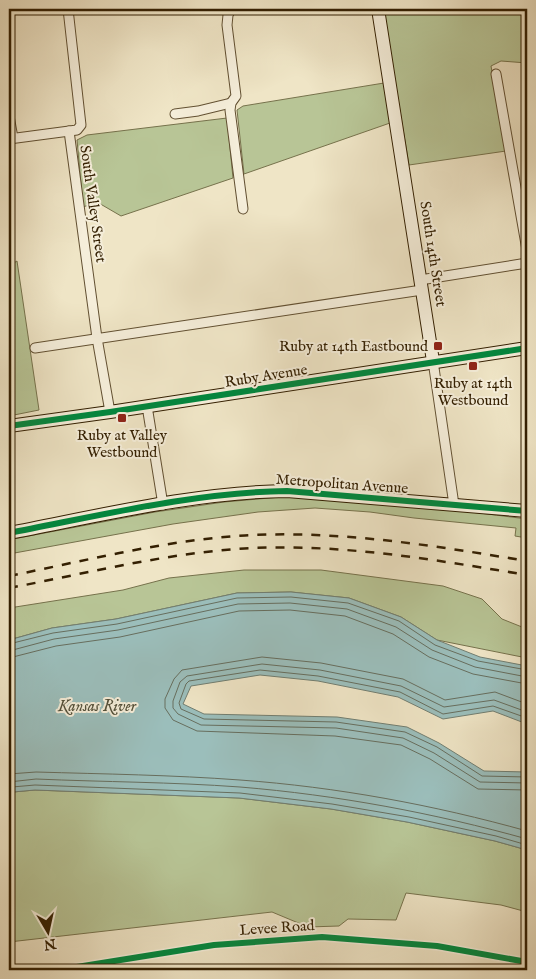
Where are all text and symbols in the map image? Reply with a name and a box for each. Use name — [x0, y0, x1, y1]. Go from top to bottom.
street label: South Valley Street — [75, 144, 111, 264]
street label: South 14th Street — [415, 200, 451, 308]
place label: Ruby at 14th Eastbound — [279, 337, 429, 356]
marker: Ruby at 14th Eastbound — [432, 340, 444, 352]
street label: Ruby Avenue — [223, 360, 309, 392]
marker: Ruby at 14th Westbound — [467, 360, 479, 372]
place label: Ruby at 14th Westbound — [434, 374, 512, 410]
marker: Ruby at Valley Westbound — [116, 412, 128, 424]
place label: Ruby at Valley Westbound — [77, 426, 168, 462]
street label: Metropolitan Avenue — [275, 470, 409, 498]
water label: Kansas River — [57, 697, 138, 717]
north arrow — [22, 906, 72, 956]
street label: Levee Road — [239, 916, 316, 940]
text: N — [42, 934, 58, 954]

